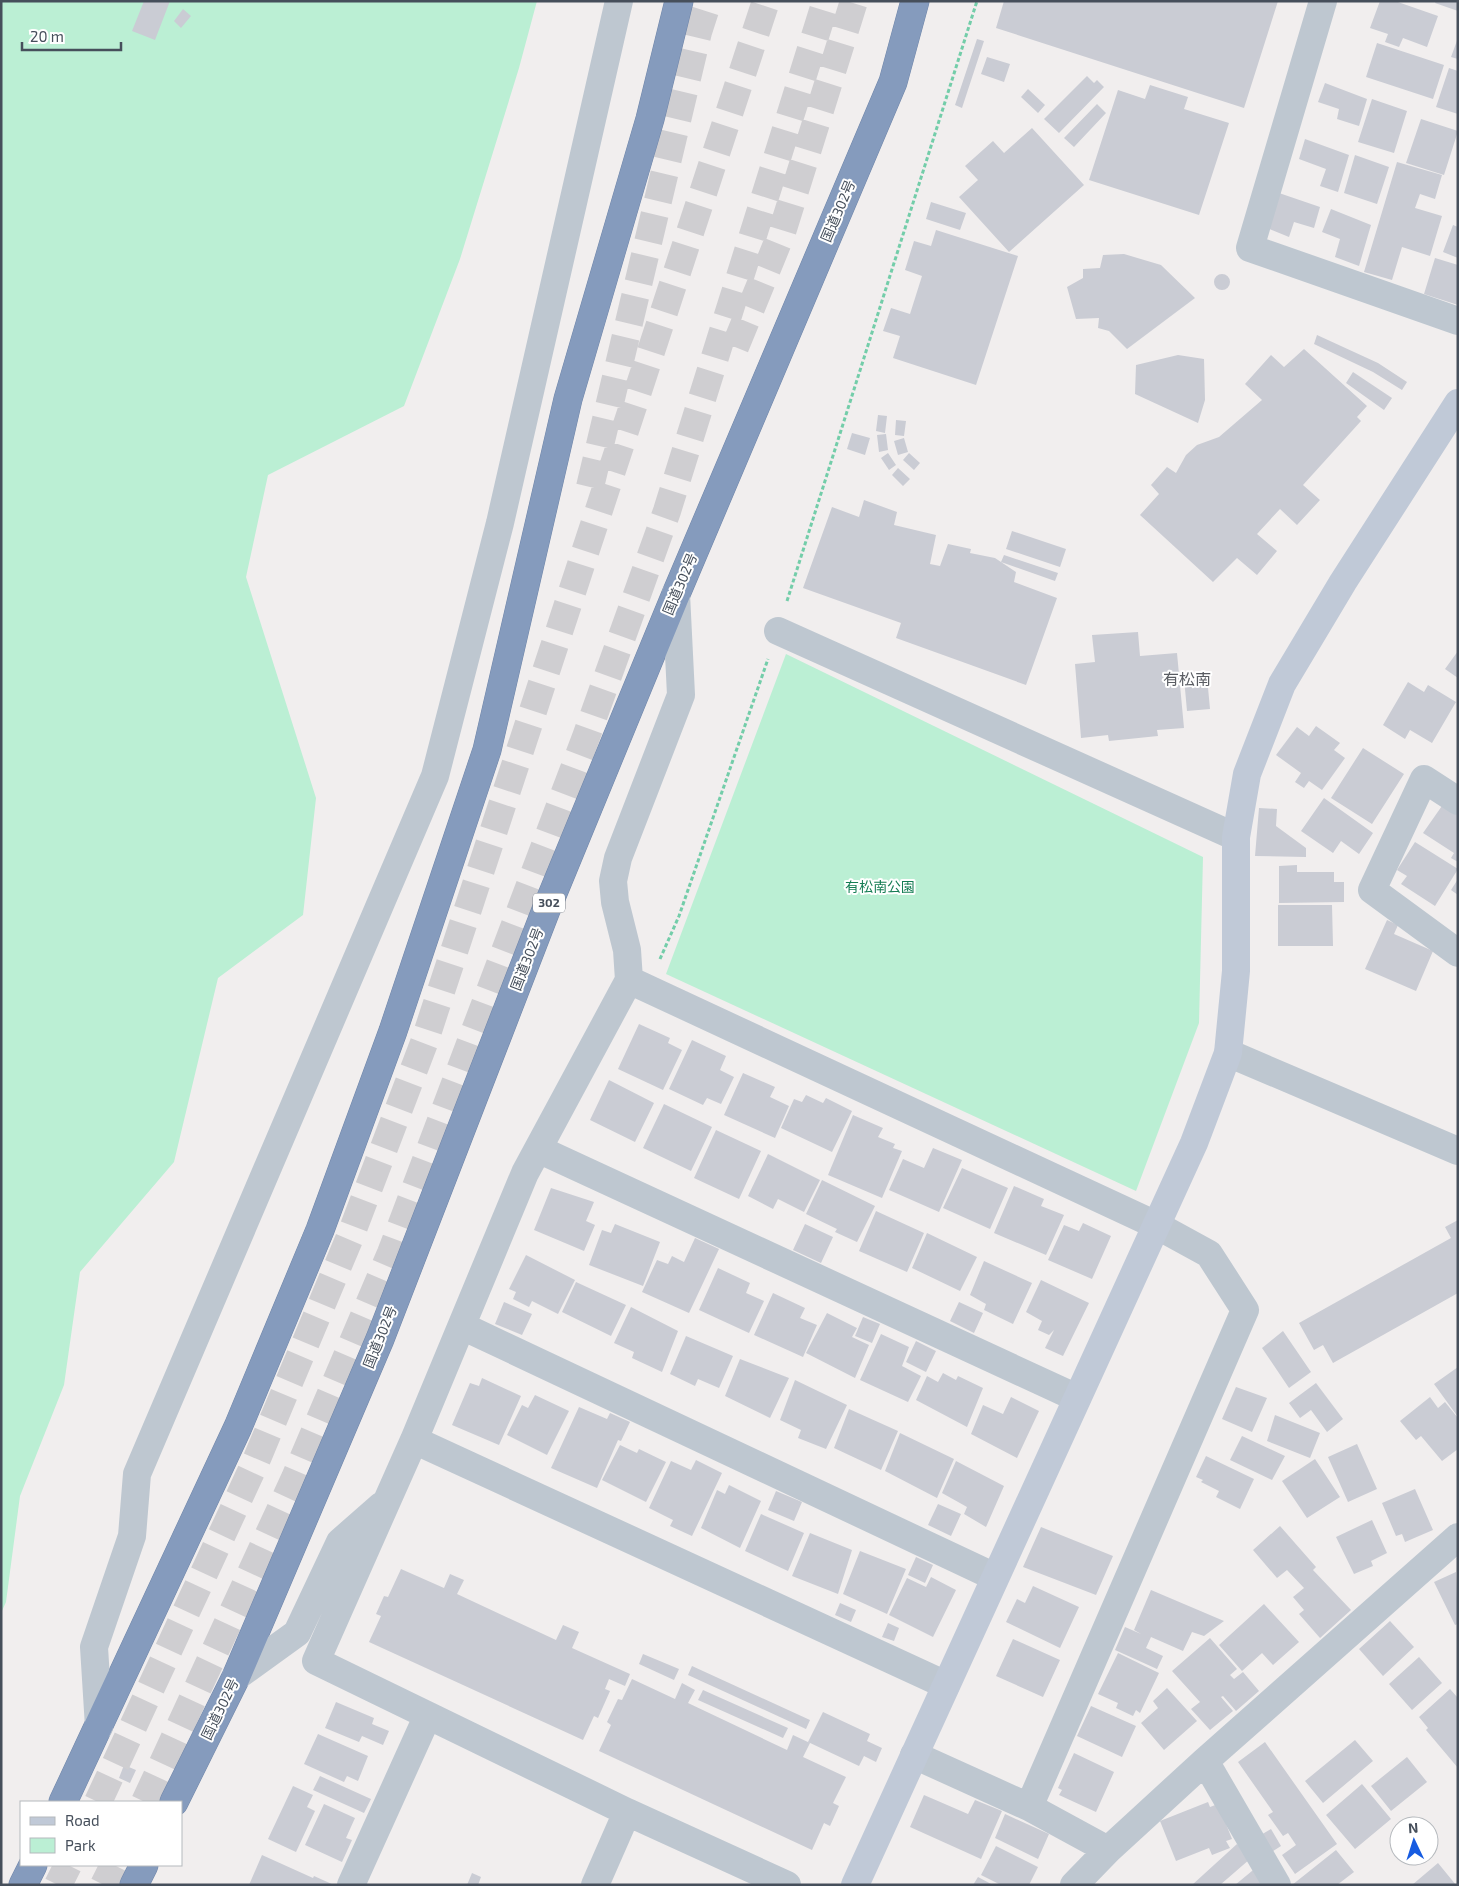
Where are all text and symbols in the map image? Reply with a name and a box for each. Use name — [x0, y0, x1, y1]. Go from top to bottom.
scale bar — [22, 20, 121, 52]
text: 20 m — [30, 27, 64, 45]
street label: 国道302号 — [817, 177, 858, 245]
street label: 国道302号 — [659, 550, 700, 618]
district label: 有松南 — [1163, 669, 1211, 688]
park label: 有松南公園 — [845, 878, 915, 895]
road number: 302 — [533, 894, 565, 912]
street label: 国道302号 — [507, 925, 546, 993]
street label: 国道302号 — [359, 1303, 400, 1371]
street label: 国道302号 — [197, 1675, 242, 1742]
legend — [20, 1801, 182, 1866]
text: Road — [65, 1811, 100, 1829]
north arrow — [1389, 1816, 1439, 1866]
text: N — [1407, 1819, 1419, 1836]
text: Park — [65, 1836, 96, 1854]

